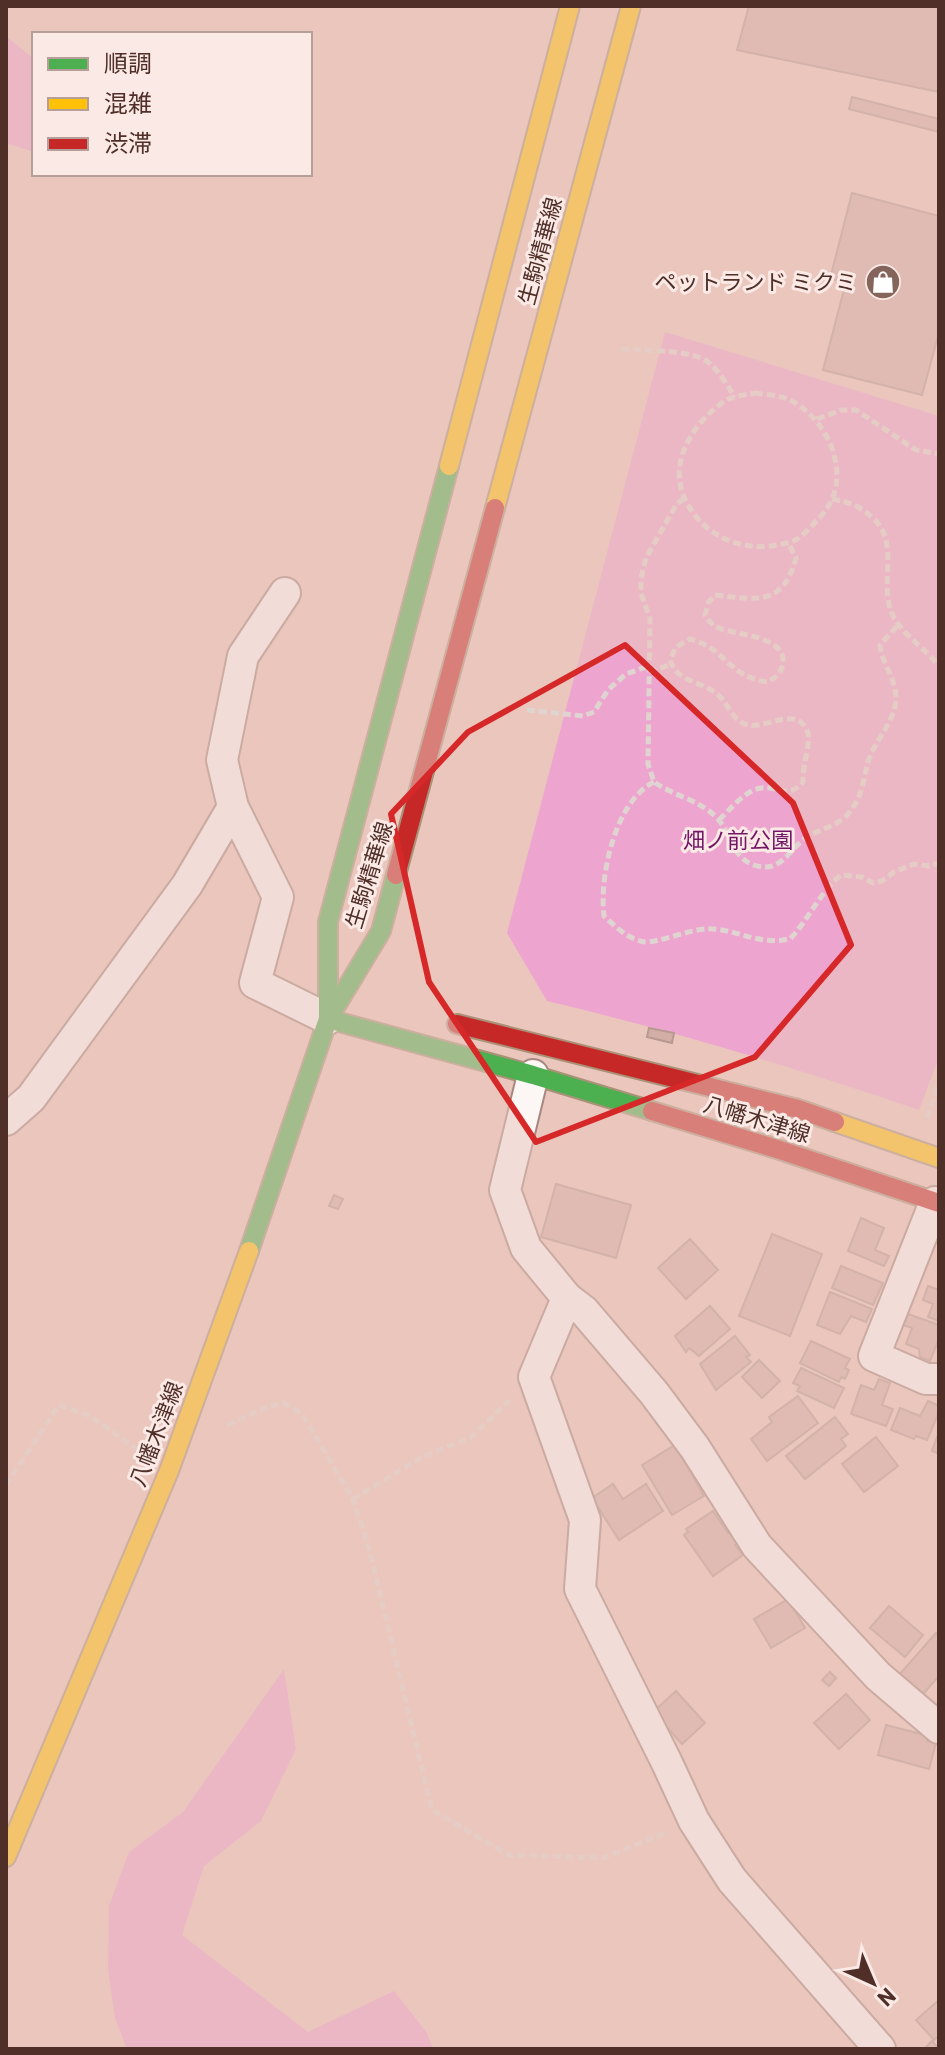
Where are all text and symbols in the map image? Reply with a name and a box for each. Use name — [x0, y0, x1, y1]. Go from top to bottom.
legend — [32, 32, 312, 176]
text: 順調 — [104, 48, 152, 77]
text: 混雑 — [104, 88, 152, 117]
text: 渋滞 — [104, 128, 152, 157]
street label: 生駒精華線 — [512, 194, 566, 307]
shop icon: ペットランド ミクミ — [864, 263, 902, 301]
place label: ペットランド ミクミ — [655, 268, 857, 294]
street label: 生駒精華線 — [340, 818, 397, 931]
park label: 畑ノ前公園 — [683, 826, 793, 852]
street label: 八幡木津線 — [701, 1090, 814, 1147]
street label: 八幡木津線 — [123, 1378, 187, 1490]
north arrow — [833, 1943, 913, 2023]
text: N — [873, 1984, 902, 2013]

